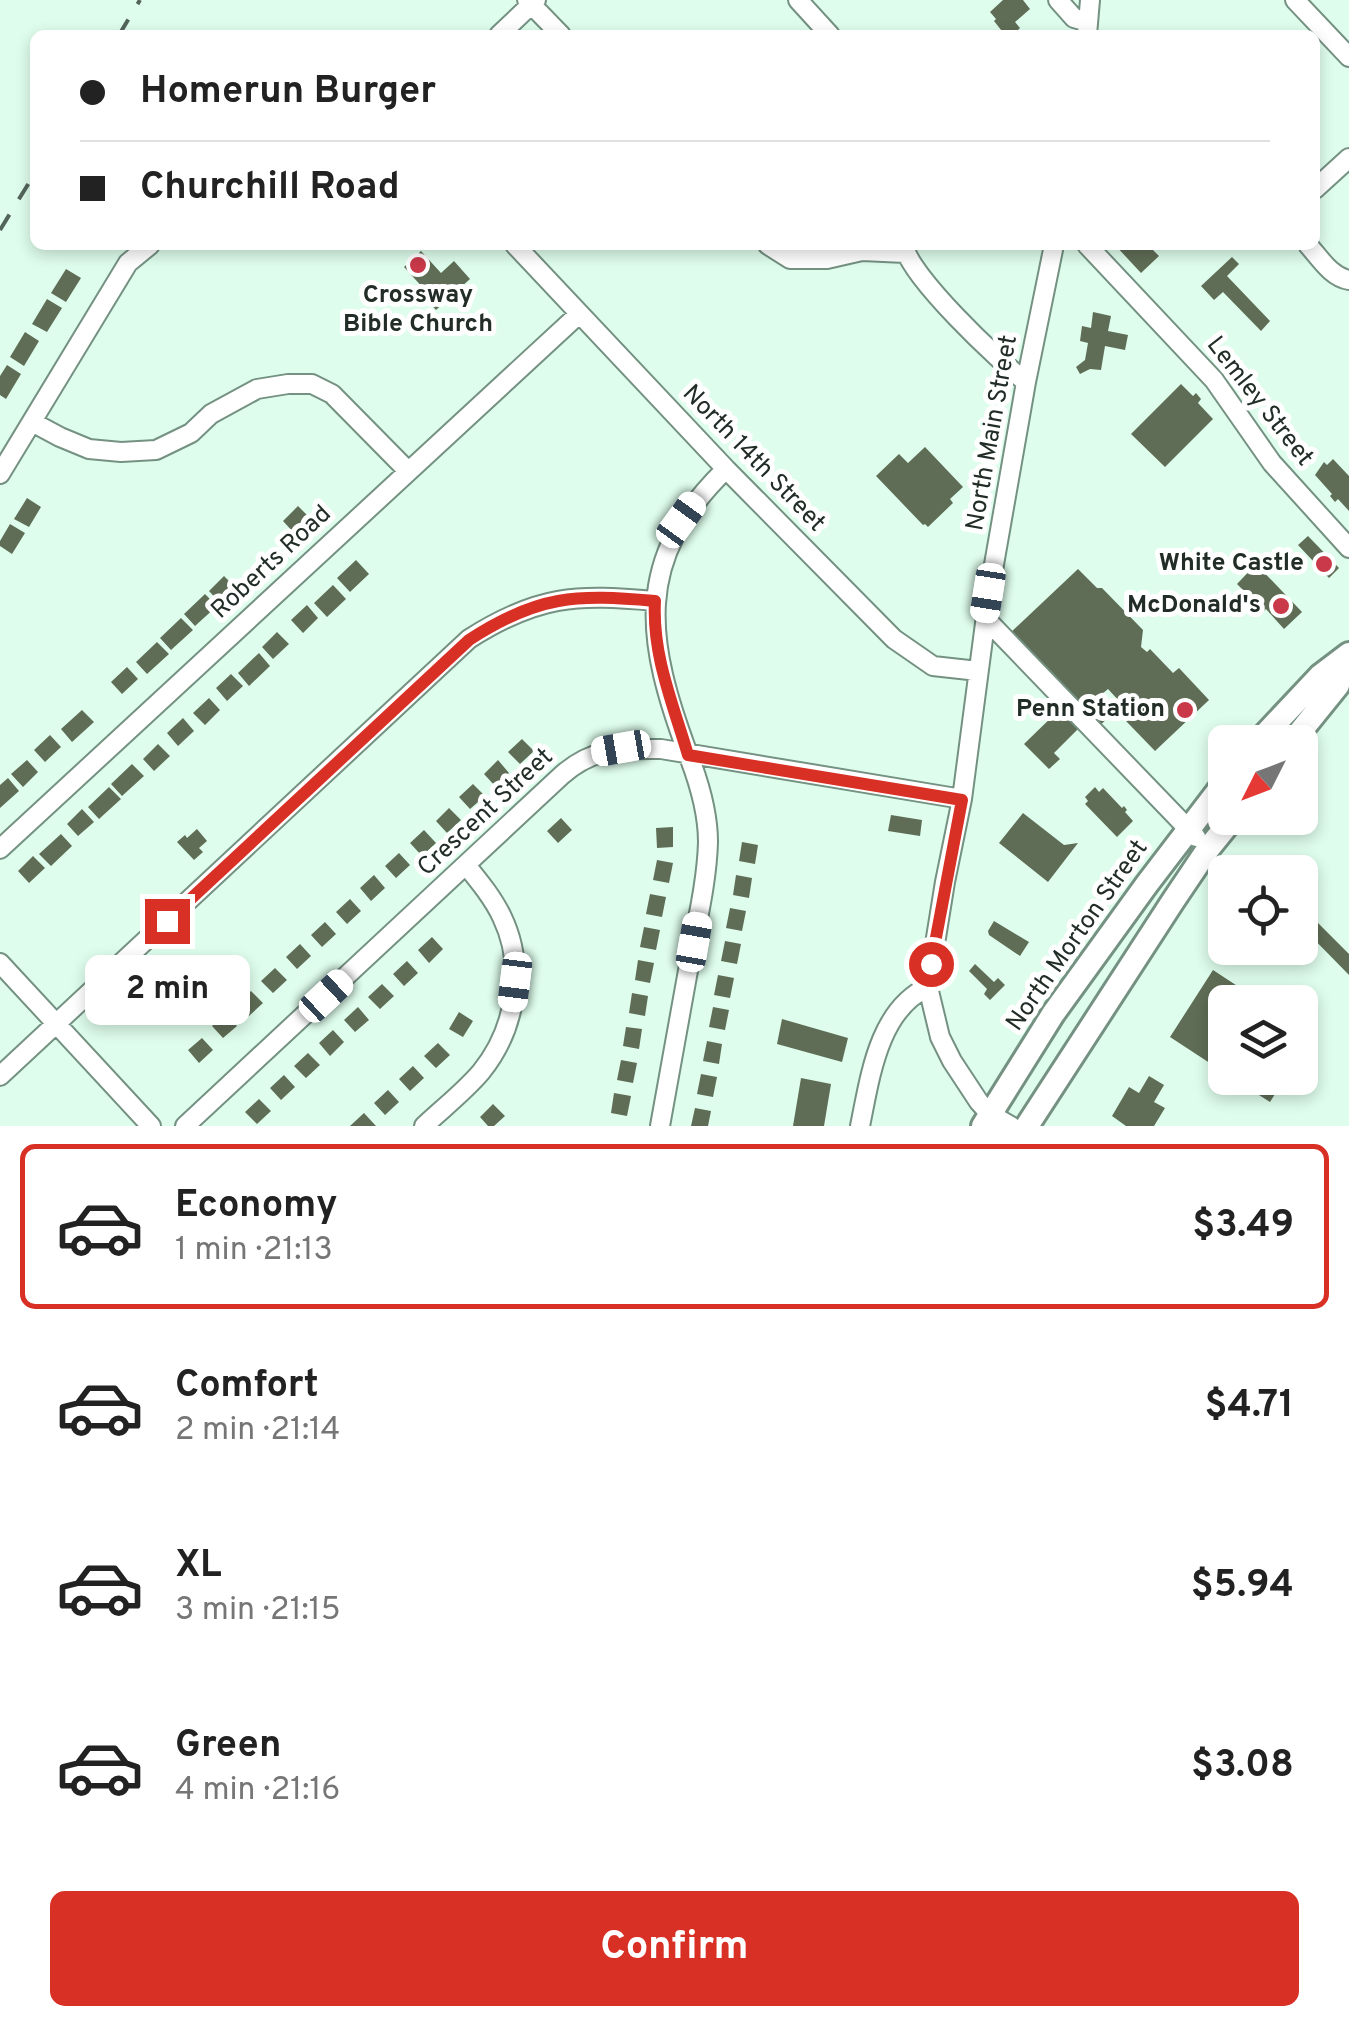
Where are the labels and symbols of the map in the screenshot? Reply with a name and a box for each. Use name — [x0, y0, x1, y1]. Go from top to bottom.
marker: Crossway Bible Church — [407, 254, 429, 276]
place label: Crossway Bible Church — [343, 280, 493, 341]
street label: Lemley Street — [1198, 331, 1320, 473]
street label: North Main Street — [960, 333, 1026, 533]
street label: North 14th Street — [675, 379, 831, 539]
car — [651, 487, 711, 553]
street label: Roberts Road — [205, 499, 339, 627]
place label: White Castle — [1159, 548, 1304, 580]
marker: White Castle — [1313, 553, 1335, 575]
car — [968, 561, 1008, 625]
place label: McDonald's — [1127, 590, 1261, 622]
marker: McDonald's — [1270, 595, 1292, 617]
place label: Penn Station — [1016, 694, 1165, 726]
marker: Penn Station — [1174, 699, 1196, 721]
north arrow — [1208, 725, 1318, 835]
car — [589, 728, 653, 768]
street label: Crescent Street — [411, 742, 561, 884]
street label: North Morton Street — [1000, 834, 1156, 1038]
route end — [145, 899, 190, 944]
car — [674, 910, 714, 974]
route start — [909, 942, 954, 987]
car — [496, 950, 534, 1014]
callout: 2 min — [84, 956, 250, 1026]
car — [294, 965, 358, 1027]

